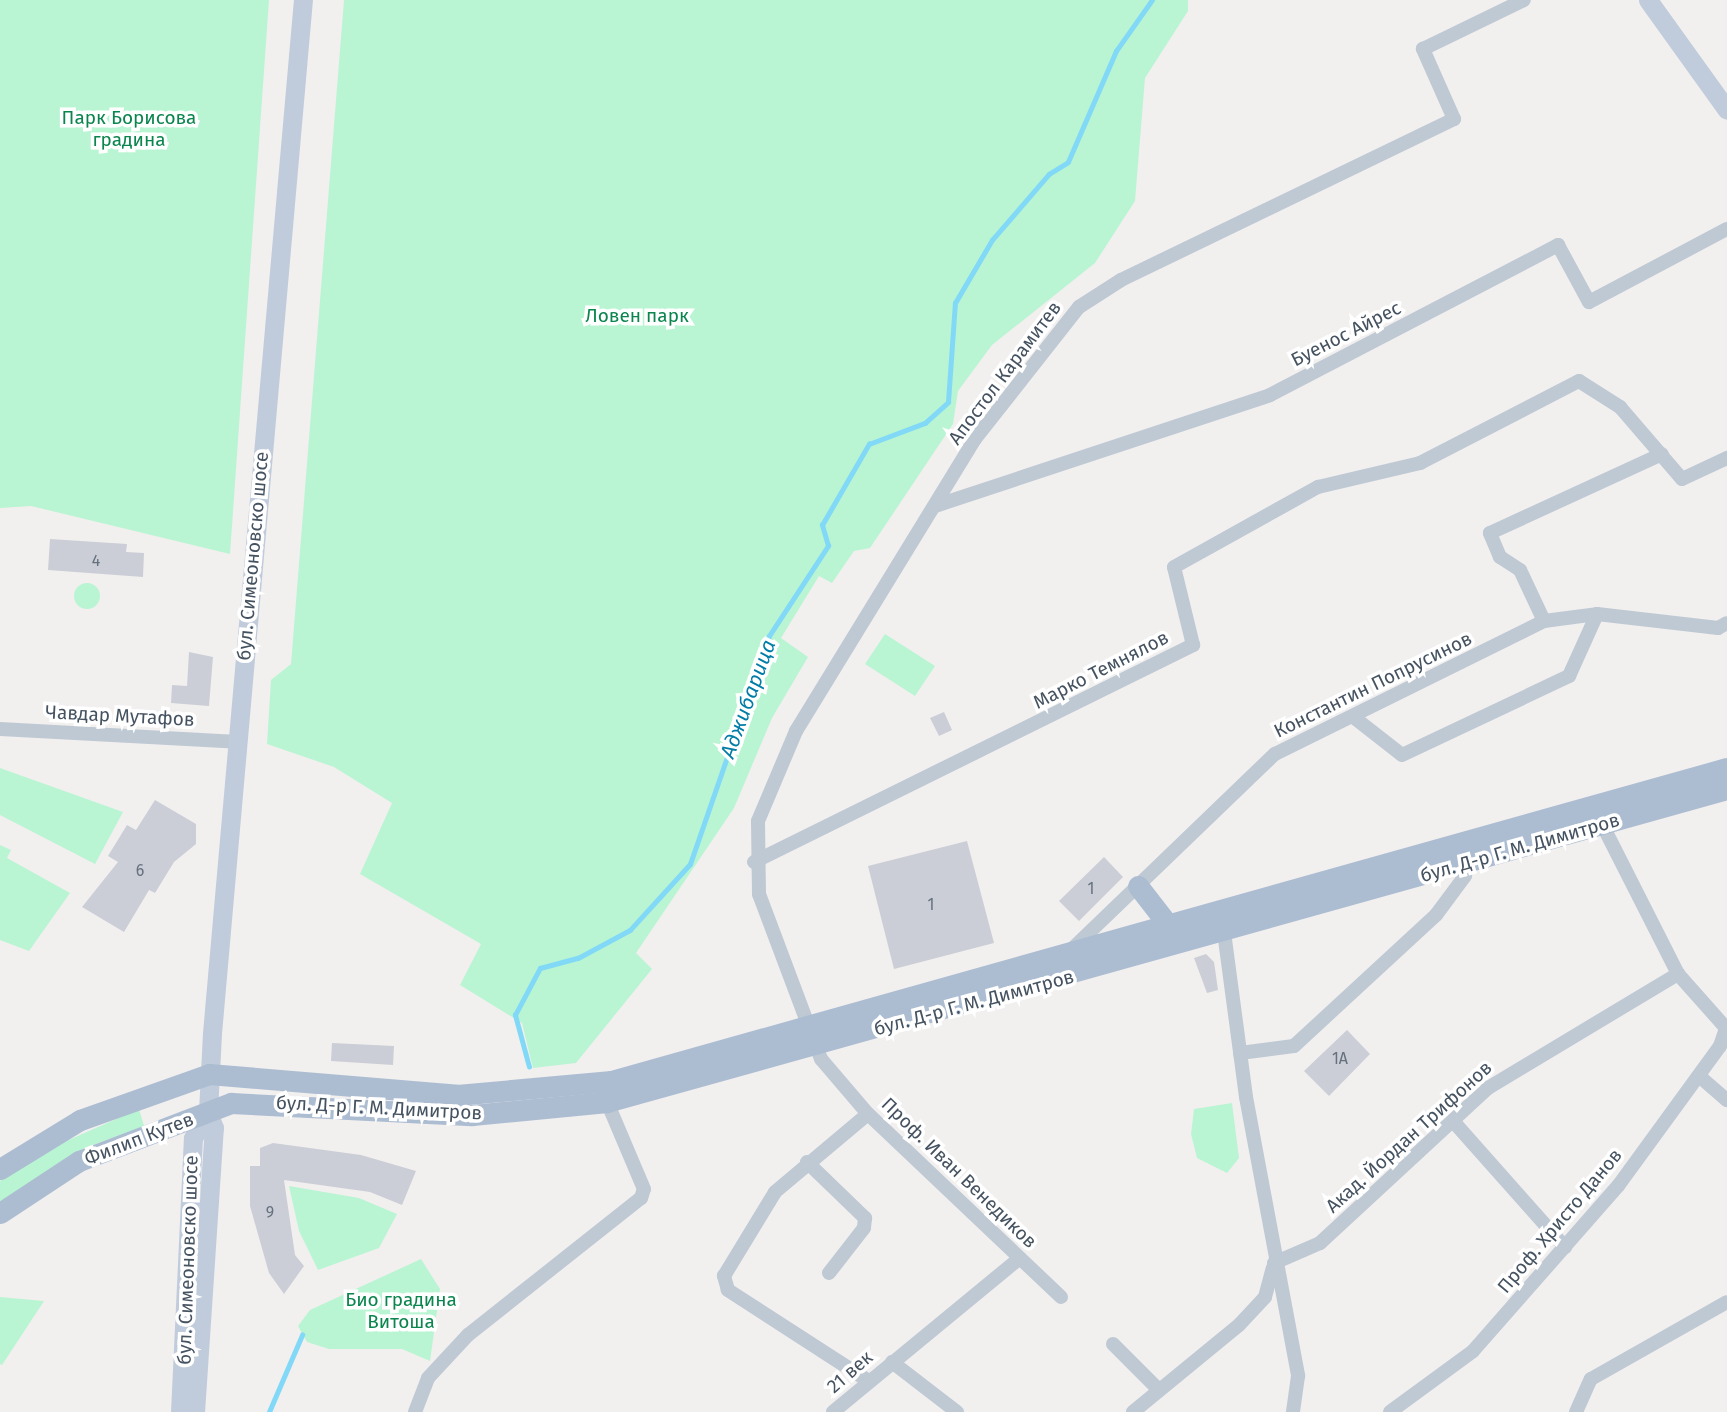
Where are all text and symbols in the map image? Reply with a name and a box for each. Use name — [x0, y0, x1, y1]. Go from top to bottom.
park label: Парк Борисова градина — [62, 107, 196, 151]
street label: Апостол Карамитев — [944, 297, 1066, 449]
street label: Буенос Айрес — [1287, 297, 1405, 371]
park label: Ловен парк — [585, 305, 689, 327]
street label: бул. Симеоновско шосе — [233, 451, 273, 661]
house number: 4 — [92, 551, 100, 571]
street label: Марко Темнялов — [1030, 626, 1172, 714]
street label: Константин Попрусинов — [1270, 627, 1476, 743]
water label: Аджибарица — [715, 636, 781, 762]
street label: Чавдар Мутафов — [45, 701, 195, 731]
street label: бул. Д-р Г. М. Димитров — [1418, 809, 1622, 887]
house number: 6 — [136, 861, 144, 881]
house number: 1 — [1088, 879, 1094, 899]
house number: 1 — [928, 895, 934, 915]
street label: бул. Д-р Г. М. Димитров — [871, 965, 1077, 1041]
house number: 1А — [1332, 1049, 1348, 1069]
street label: Акад. Йордан Трифонов — [1321, 1056, 1497, 1218]
street label: бул. Д-р Г. М. Димитров — [275, 1091, 483, 1125]
street label: Проф. Иван Венедиков — [877, 1093, 1041, 1253]
street label: Филип Кутев — [81, 1108, 197, 1170]
street label: Проф. Христо Данов — [1493, 1144, 1627, 1298]
street label: бул. Симеоновско шосе — [173, 1155, 203, 1365]
house number: 9 — [266, 1203, 274, 1223]
park label: Био градина Витоша — [345, 1289, 457, 1333]
street label: 21 век — [823, 1346, 877, 1398]

